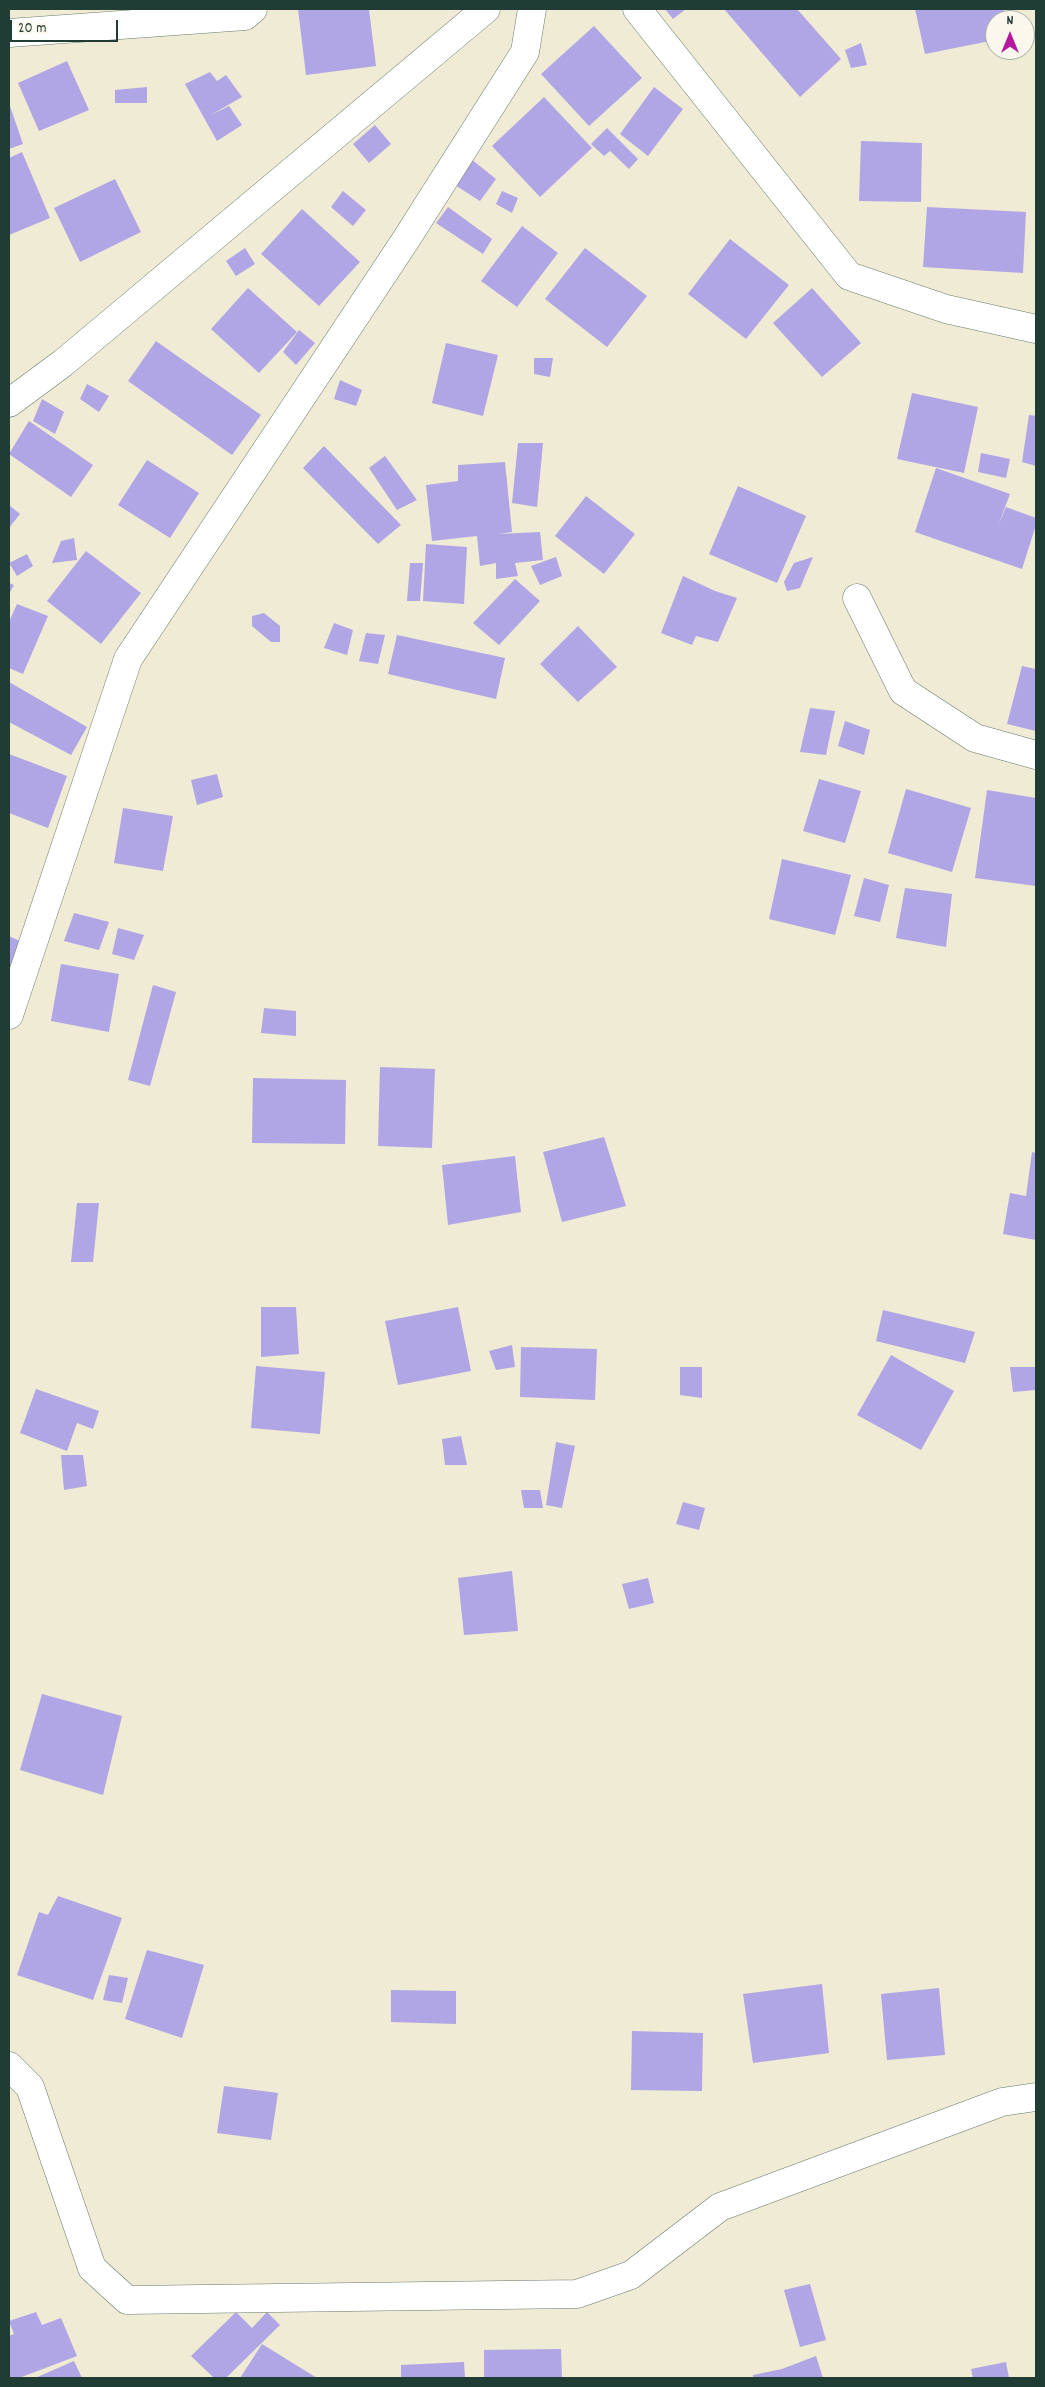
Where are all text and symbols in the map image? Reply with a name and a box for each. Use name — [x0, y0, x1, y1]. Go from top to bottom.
scale bar — [12, 10, 120, 42]
north arrow — [985, 10, 1035, 60]
text: N — [1007, 11, 1013, 31]
text: 20 m — [18, 18, 46, 40]

